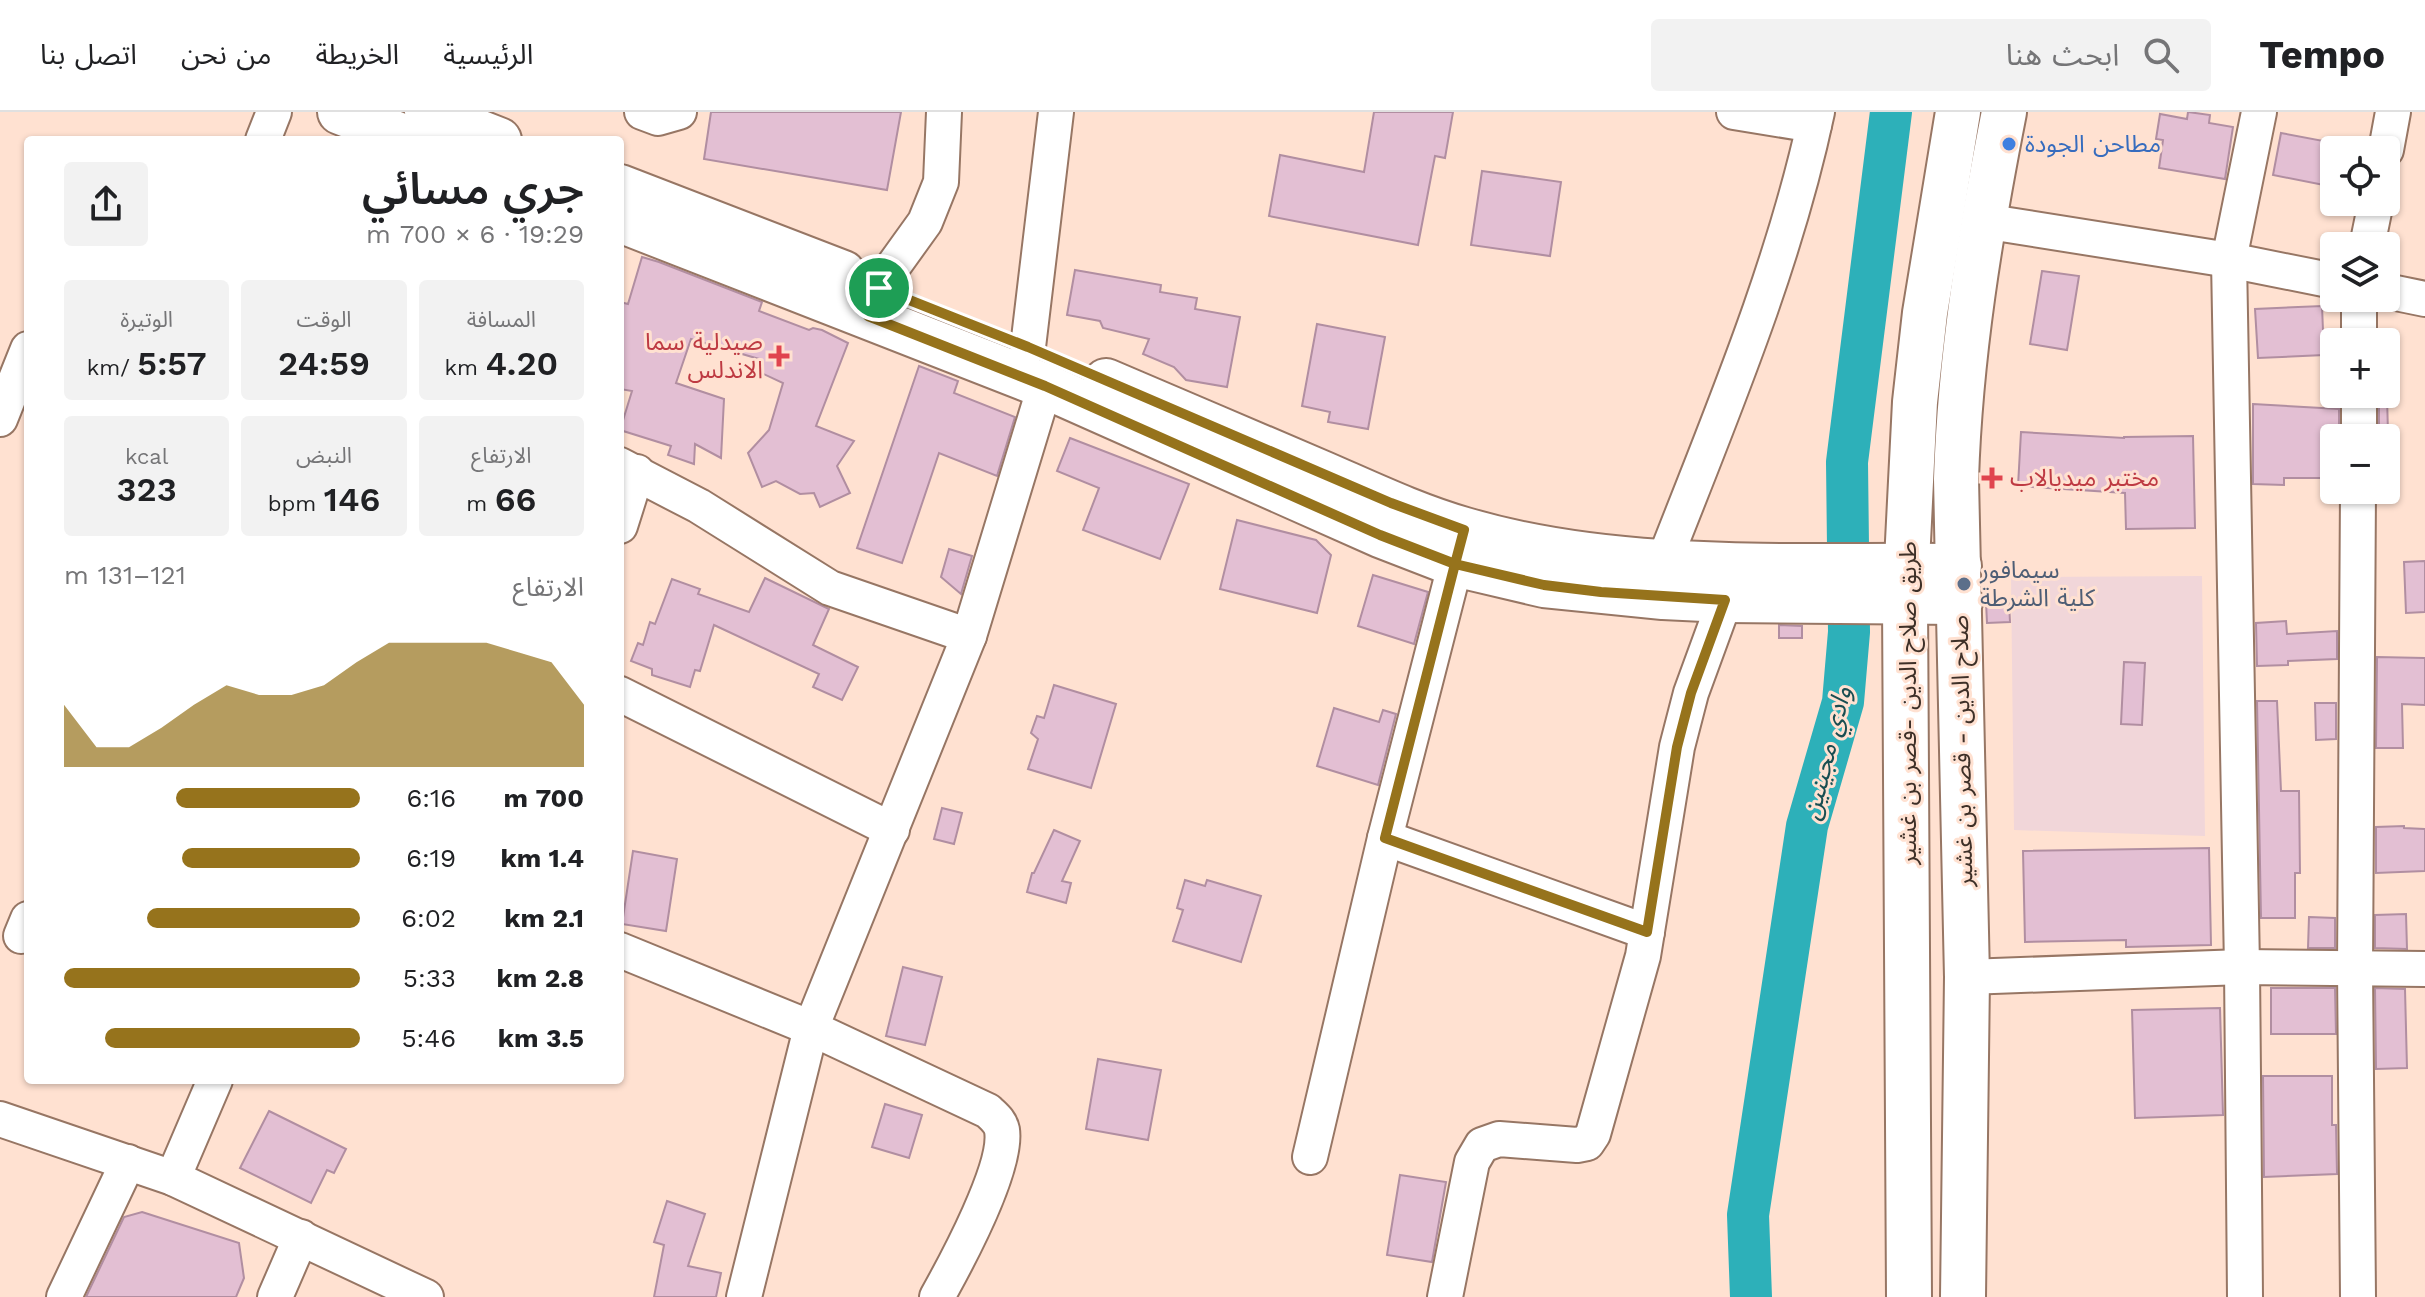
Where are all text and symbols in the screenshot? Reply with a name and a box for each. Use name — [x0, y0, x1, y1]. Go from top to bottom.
search box — [1651, 19, 2211, 91]
icon: search — [2139, 33, 2183, 77]
text: Tempo — [2259, 33, 2385, 77]
text: ابحث هنا — [2006, 37, 2119, 72]
text: اتصل بنا — [40, 38, 137, 71]
text: من نحن — [181, 38, 271, 71]
text: الخريطة — [315, 38, 399, 71]
text: الرئيسية — [443, 38, 533, 71]
place label: مطاحن الجودة — [2025, 130, 2161, 158]
marker: مطاحن الجودة — [2000, 135, 2018, 153]
map controls — [2320, 136, 2400, 504]
button: locate — [2320, 136, 2400, 216]
button: share — [64, 162, 148, 246]
text: جري مسائي — [362, 163, 584, 215]
text: 19:29 · 6 × 700 m — [366, 219, 584, 249]
button: layers — [2320, 232, 2400, 312]
pin — [845, 254, 913, 322]
icon: arrive — [857, 266, 901, 310]
text: الوتيرة — [120, 307, 173, 332]
text: الوقت — [296, 307, 352, 332]
text: المسافة — [467, 307, 536, 332]
place label: صيدلية سما الاندلس — [645, 328, 763, 384]
button: + — [2320, 328, 2400, 408]
text: 5:57 — [137, 343, 207, 383]
text: 24:59 — [278, 343, 370, 383]
text: 4.20 — [486, 343, 558, 383]
marker: صيدلية سما الاندلس — [770, 347, 788, 365]
text: /km — [87, 355, 137, 380]
text: km — [445, 355, 486, 380]
button: − — [2320, 424, 2400, 504]
text: النبض — [296, 443, 352, 468]
text: الارتفاع — [471, 443, 532, 468]
text: kcal — [125, 444, 168, 469]
place label: مختبر ميديالاب — [2010, 464, 2159, 492]
marker: مختبر ميديالاب — [1981, 467, 2003, 489]
text: 323 — [117, 469, 177, 509]
text: 146 — [324, 479, 380, 519]
text: 66 — [495, 479, 536, 519]
text: bpm — [268, 491, 324, 516]
text: m — [466, 491, 495, 516]
street label: طريق صلاح الدين -قصر بن غشير — [1894, 541, 1925, 866]
place label: سيمافور كلية الشرطة — [1979, 556, 2096, 612]
text: 121–131 m — [64, 560, 186, 590]
text: الارتفاع — [513, 572, 584, 602]
marker: سيمافور كلية الشرطة — [1955, 575, 1973, 593]
street label: صلاح الدين - قصر بن غشير — [1946, 615, 1981, 888]
water label: وادي مجينين — [1795, 683, 1862, 824]
text: 6:16 — [407, 783, 456, 813]
text: 700 m — [503, 783, 584, 813]
text: 6:19 — [406, 843, 456, 873]
text: 1.4 km — [500, 843, 584, 873]
text: 6:02 — [401, 903, 456, 933]
text: 2.1 km — [504, 903, 584, 933]
text: 5:33 — [403, 963, 456, 993]
text: 2.8 km — [497, 963, 584, 993]
text: 5:46 — [401, 1023, 456, 1053]
text: 3.5 km — [498, 1023, 584, 1053]

